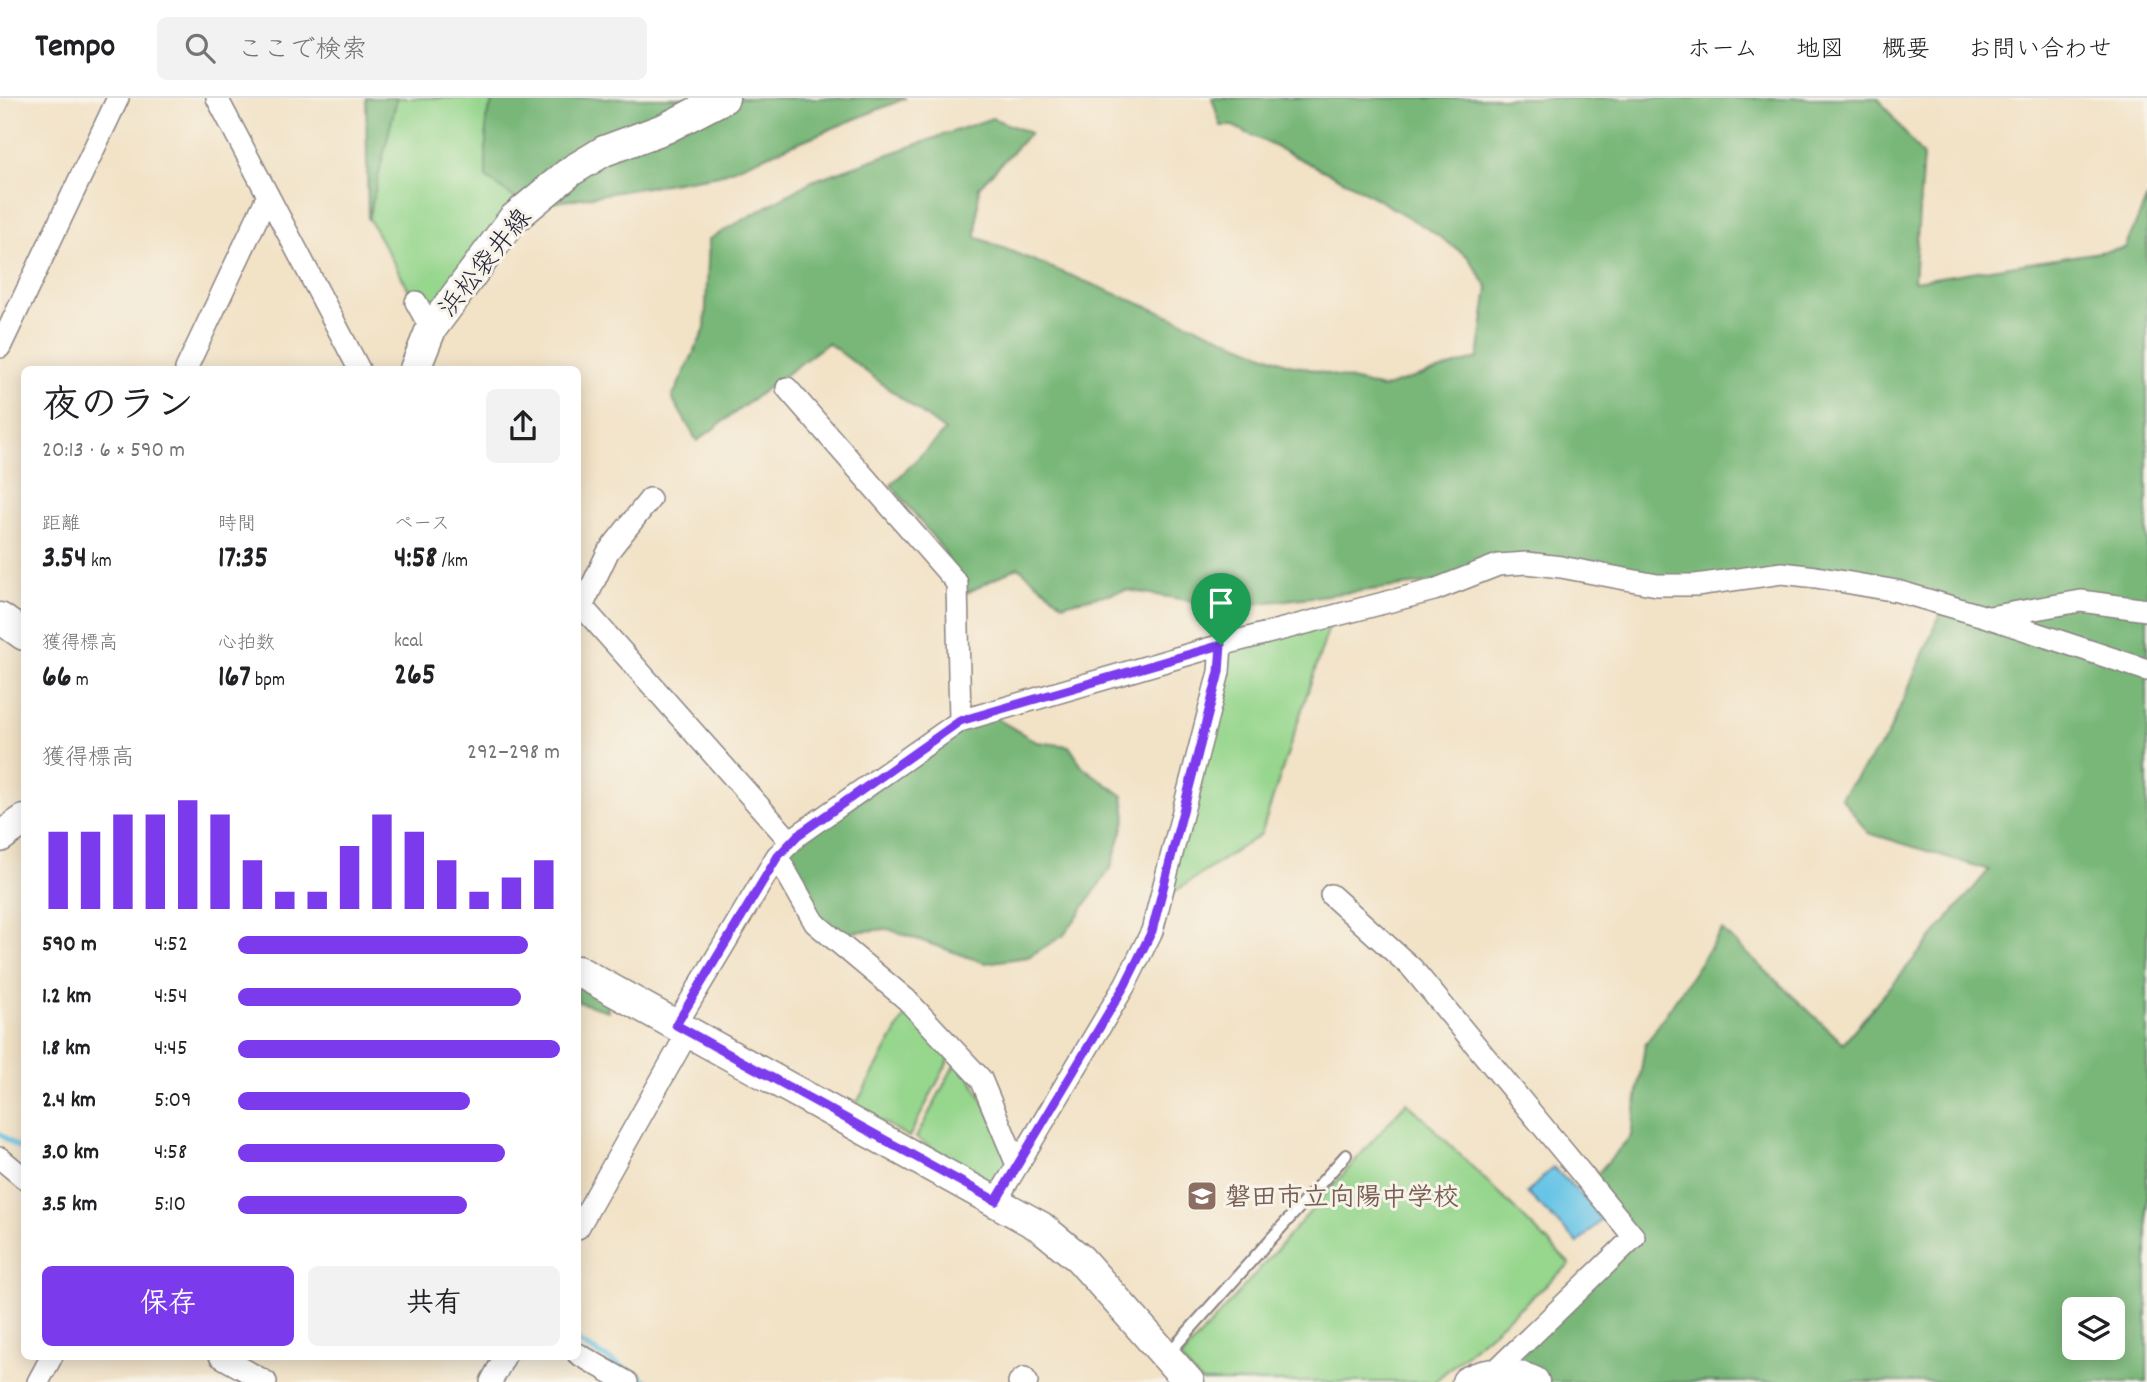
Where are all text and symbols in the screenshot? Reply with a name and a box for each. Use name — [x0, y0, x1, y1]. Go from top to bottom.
search box — [157, 17, 647, 80]
text: Tempo — [35, 25, 115, 72]
icon: search — [181, 29, 219, 67]
text: ここで検索 — [237, 33, 367, 70]
text: ホーム — [1687, 34, 1758, 68]
text: 地図 — [1796, 34, 1844, 68]
text: 概要 — [1882, 34, 1930, 68]
text: お問い合わせ — [1968, 34, 2112, 68]
street label: 浜松袋井線 — [431, 202, 542, 326]
text: 夜のラン — [42, 381, 194, 436]
button: share — [486, 389, 560, 463]
text: 20:13 · 6 × 590 m — [42, 435, 185, 468]
text: 距離 — [42, 512, 80, 539]
text: 時間 — [218, 512, 256, 539]
text: ペース — [394, 512, 450, 539]
text: 3.54 — [42, 539, 87, 582]
text: 17:35 — [218, 539, 268, 582]
text: 4:58 — [394, 539, 437, 582]
text: km — [87, 549, 112, 576]
text: /km — [437, 549, 468, 576]
pin — [1191, 573, 1251, 645]
icon: arrive — [1202, 584, 1240, 622]
text: kcal — [394, 629, 423, 656]
text: 獲得標高 — [42, 631, 118, 658]
text: 心拍数 — [218, 631, 275, 658]
text: 265 — [394, 656, 436, 699]
text: 66 — [42, 658, 71, 701]
text: 167 — [218, 658, 251, 701]
text: m — [71, 668, 89, 695]
text: bpm — [251, 668, 285, 695]
text: 292–298 m — [467, 737, 560, 770]
text: 獲得標高 — [42, 743, 134, 776]
text: 590 m — [42, 929, 97, 962]
text: 4:52 — [154, 929, 188, 962]
text: 1.2 km — [42, 981, 91, 1014]
text: 4:54 — [154, 981, 188, 1014]
text: 1.8 km — [42, 1033, 91, 1066]
text: 4:45 — [154, 1033, 188, 1066]
text: 2.4 km — [42, 1085, 96, 1118]
text: 5:09 — [154, 1085, 192, 1118]
text: 3.0 km — [42, 1137, 99, 1170]
text: 4:58 — [154, 1137, 187, 1170]
school or university icon: 磐田市立向陽中学校 — [1185, 1179, 1219, 1213]
place label: 磐田市立向陽中学校 — [1225, 1181, 1459, 1218]
text: 3.5 km — [42, 1189, 97, 1222]
text: 5:10 — [154, 1189, 186, 1222]
button: 保存 — [42, 1266, 294, 1346]
button: 共有 — [308, 1266, 560, 1346]
map controls — [2062, 1297, 2125, 1360]
button: layers — [2062, 1297, 2125, 1360]

